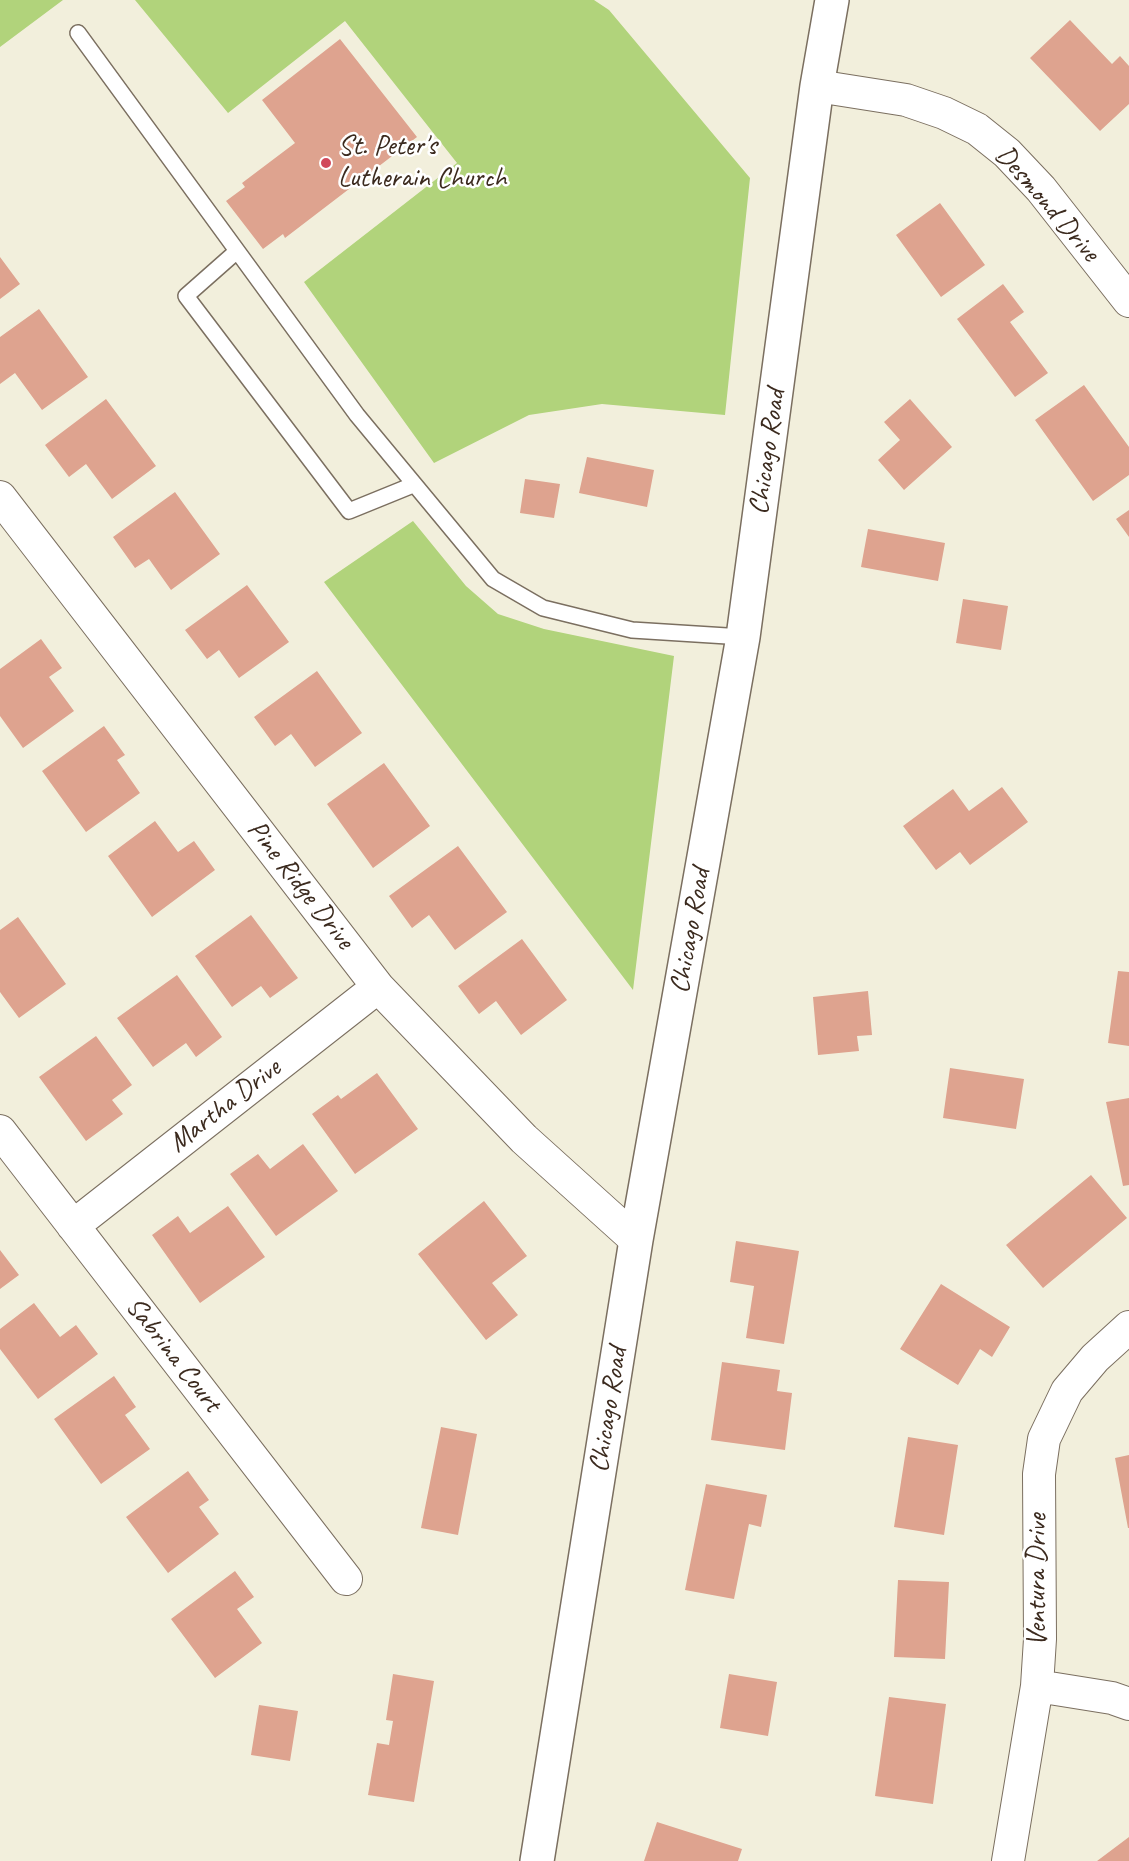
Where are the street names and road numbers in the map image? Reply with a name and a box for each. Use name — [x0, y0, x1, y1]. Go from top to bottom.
street label: Desmond Drive — [987, 139, 1107, 269]
street label: Chicago Road — [743, 387, 793, 517]
street label: Pine Ridge Drive — [239, 814, 361, 956]
street label: Chicago Road — [664, 866, 718, 996]
street label: Martha Drive — [162, 1052, 288, 1160]
street label: Sabrina Court — [118, 1291, 228, 1419]
street label: Chicago Road — [583, 1345, 635, 1475]
street label: Ventura Drive — [1021, 1514, 1055, 1646]

